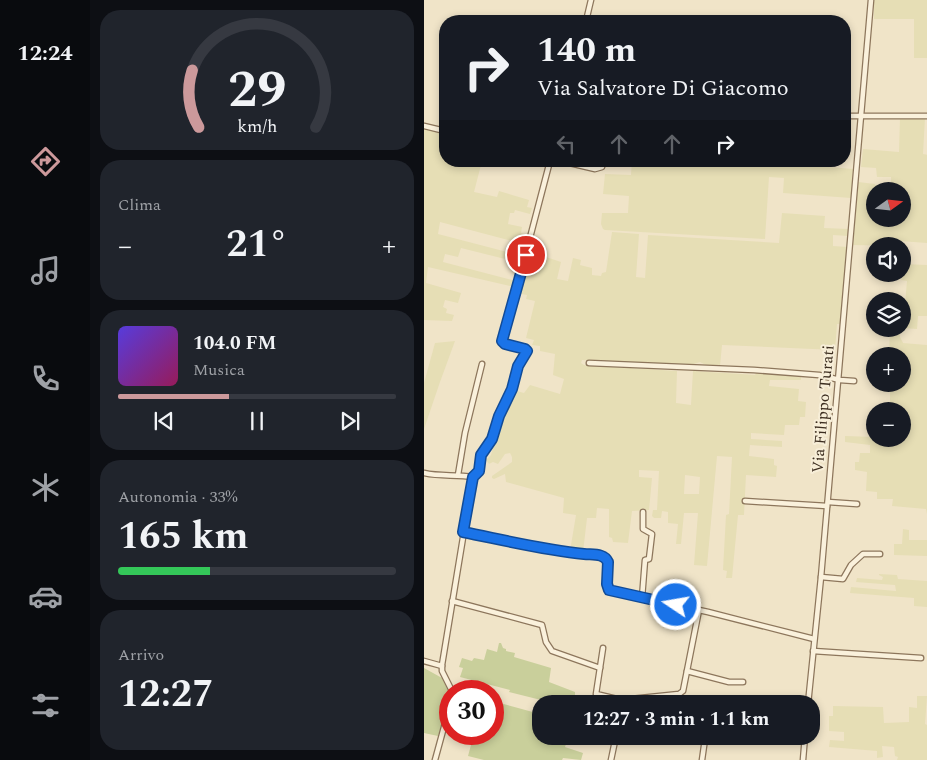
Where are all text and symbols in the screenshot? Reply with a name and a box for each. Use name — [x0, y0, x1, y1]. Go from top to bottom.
text: 140 m — [537, 24, 636, 77]
icon: right — [454, 35, 519, 100]
text: 12:24 — [17, 37, 73, 70]
text: 29 — [228, 51, 286, 130]
text: Via Salvatore Di Giacomo — [537, 72, 789, 105]
text: km/h — [237, 113, 277, 140]
icon: left — [552, 130, 580, 158]
icon: ahead — [605, 130, 633, 158]
icon: ahead — [658, 130, 686, 158]
icon: right — [711, 130, 739, 158]
icon: directions — [28, 144, 63, 179]
north arrow — [866, 182, 912, 228]
map controls — [866, 182, 911, 447]
text: Clima — [118, 193, 161, 217]
text: 21° — [226, 216, 288, 274]
text: − — [118, 225, 132, 268]
text: + — [382, 225, 396, 268]
pin — [505, 234, 547, 276]
button: sound — [866, 237, 911, 282]
icon: arrive — [512, 241, 540, 269]
icon: music — [28, 253, 63, 288]
button: layers — [866, 292, 911, 337]
text: 104.0 FM — [193, 329, 276, 358]
street label: Via Filippo Turati — [805, 344, 841, 474]
button: + — [866, 347, 911, 392]
text: Musica — [193, 358, 245, 382]
icon: phone — [28, 361, 63, 396]
button: − — [866, 402, 911, 447]
icon: previous — [150, 407, 178, 435]
icon: pause — [243, 407, 271, 435]
icon: next — [336, 407, 364, 435]
icon: climate — [28, 470, 63, 505]
text: Autonomia · 33% — [118, 485, 237, 509]
text: 165 km — [118, 508, 249, 566]
position arrow — [649, 578, 701, 630]
icon: car — [28, 579, 63, 614]
text: Arrivo — [118, 643, 164, 667]
text: 12:27 — [118, 666, 213, 724]
speed limit sign: 30 — [439, 680, 504, 745]
icon: filters — [28, 688, 63, 723]
text: 12:27 · 3 min · 1.1 km — [583, 705, 769, 734]

